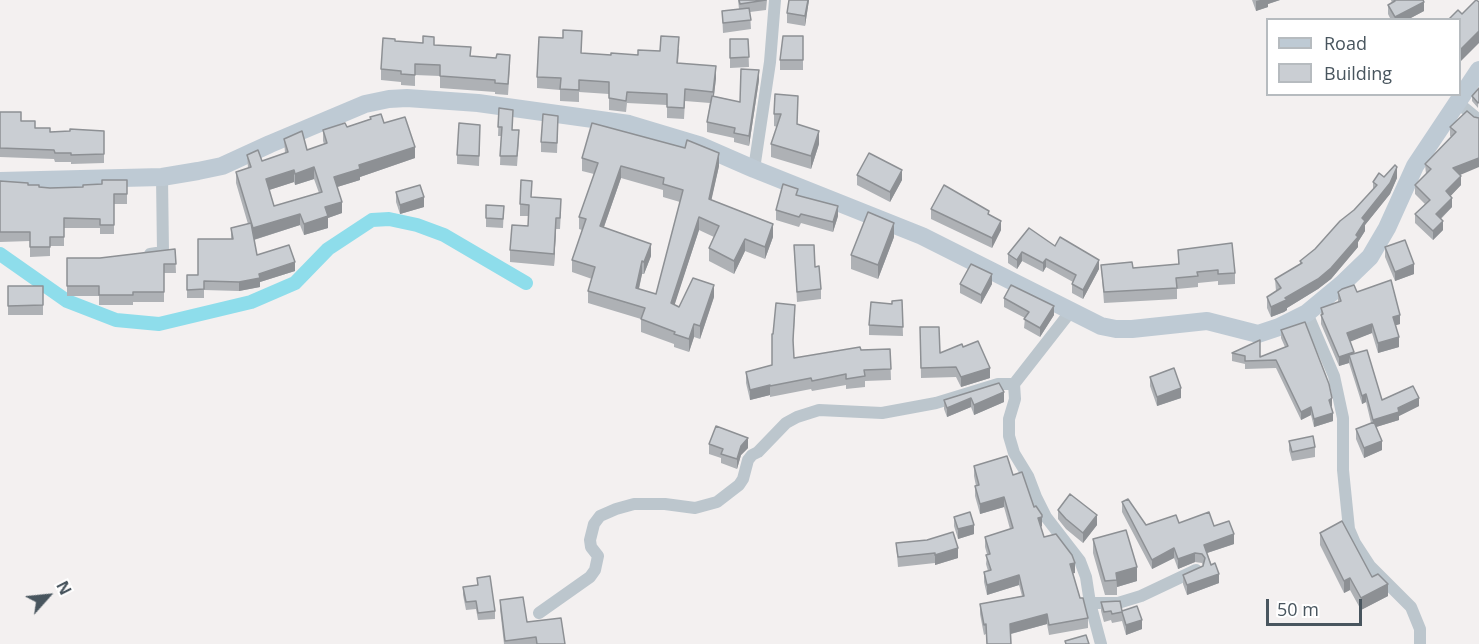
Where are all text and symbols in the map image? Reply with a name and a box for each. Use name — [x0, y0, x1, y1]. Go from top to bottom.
legend — [1266, 18, 1461, 96]
text: Road — [1324, 31, 1367, 55]
text: Building — [1324, 61, 1392, 85]
north arrow — [18, 566, 78, 626]
text: N — [51, 577, 77, 599]
scale bar — [1269, 587, 1365, 625]
text: 50 m — [1277, 597, 1319, 621]

